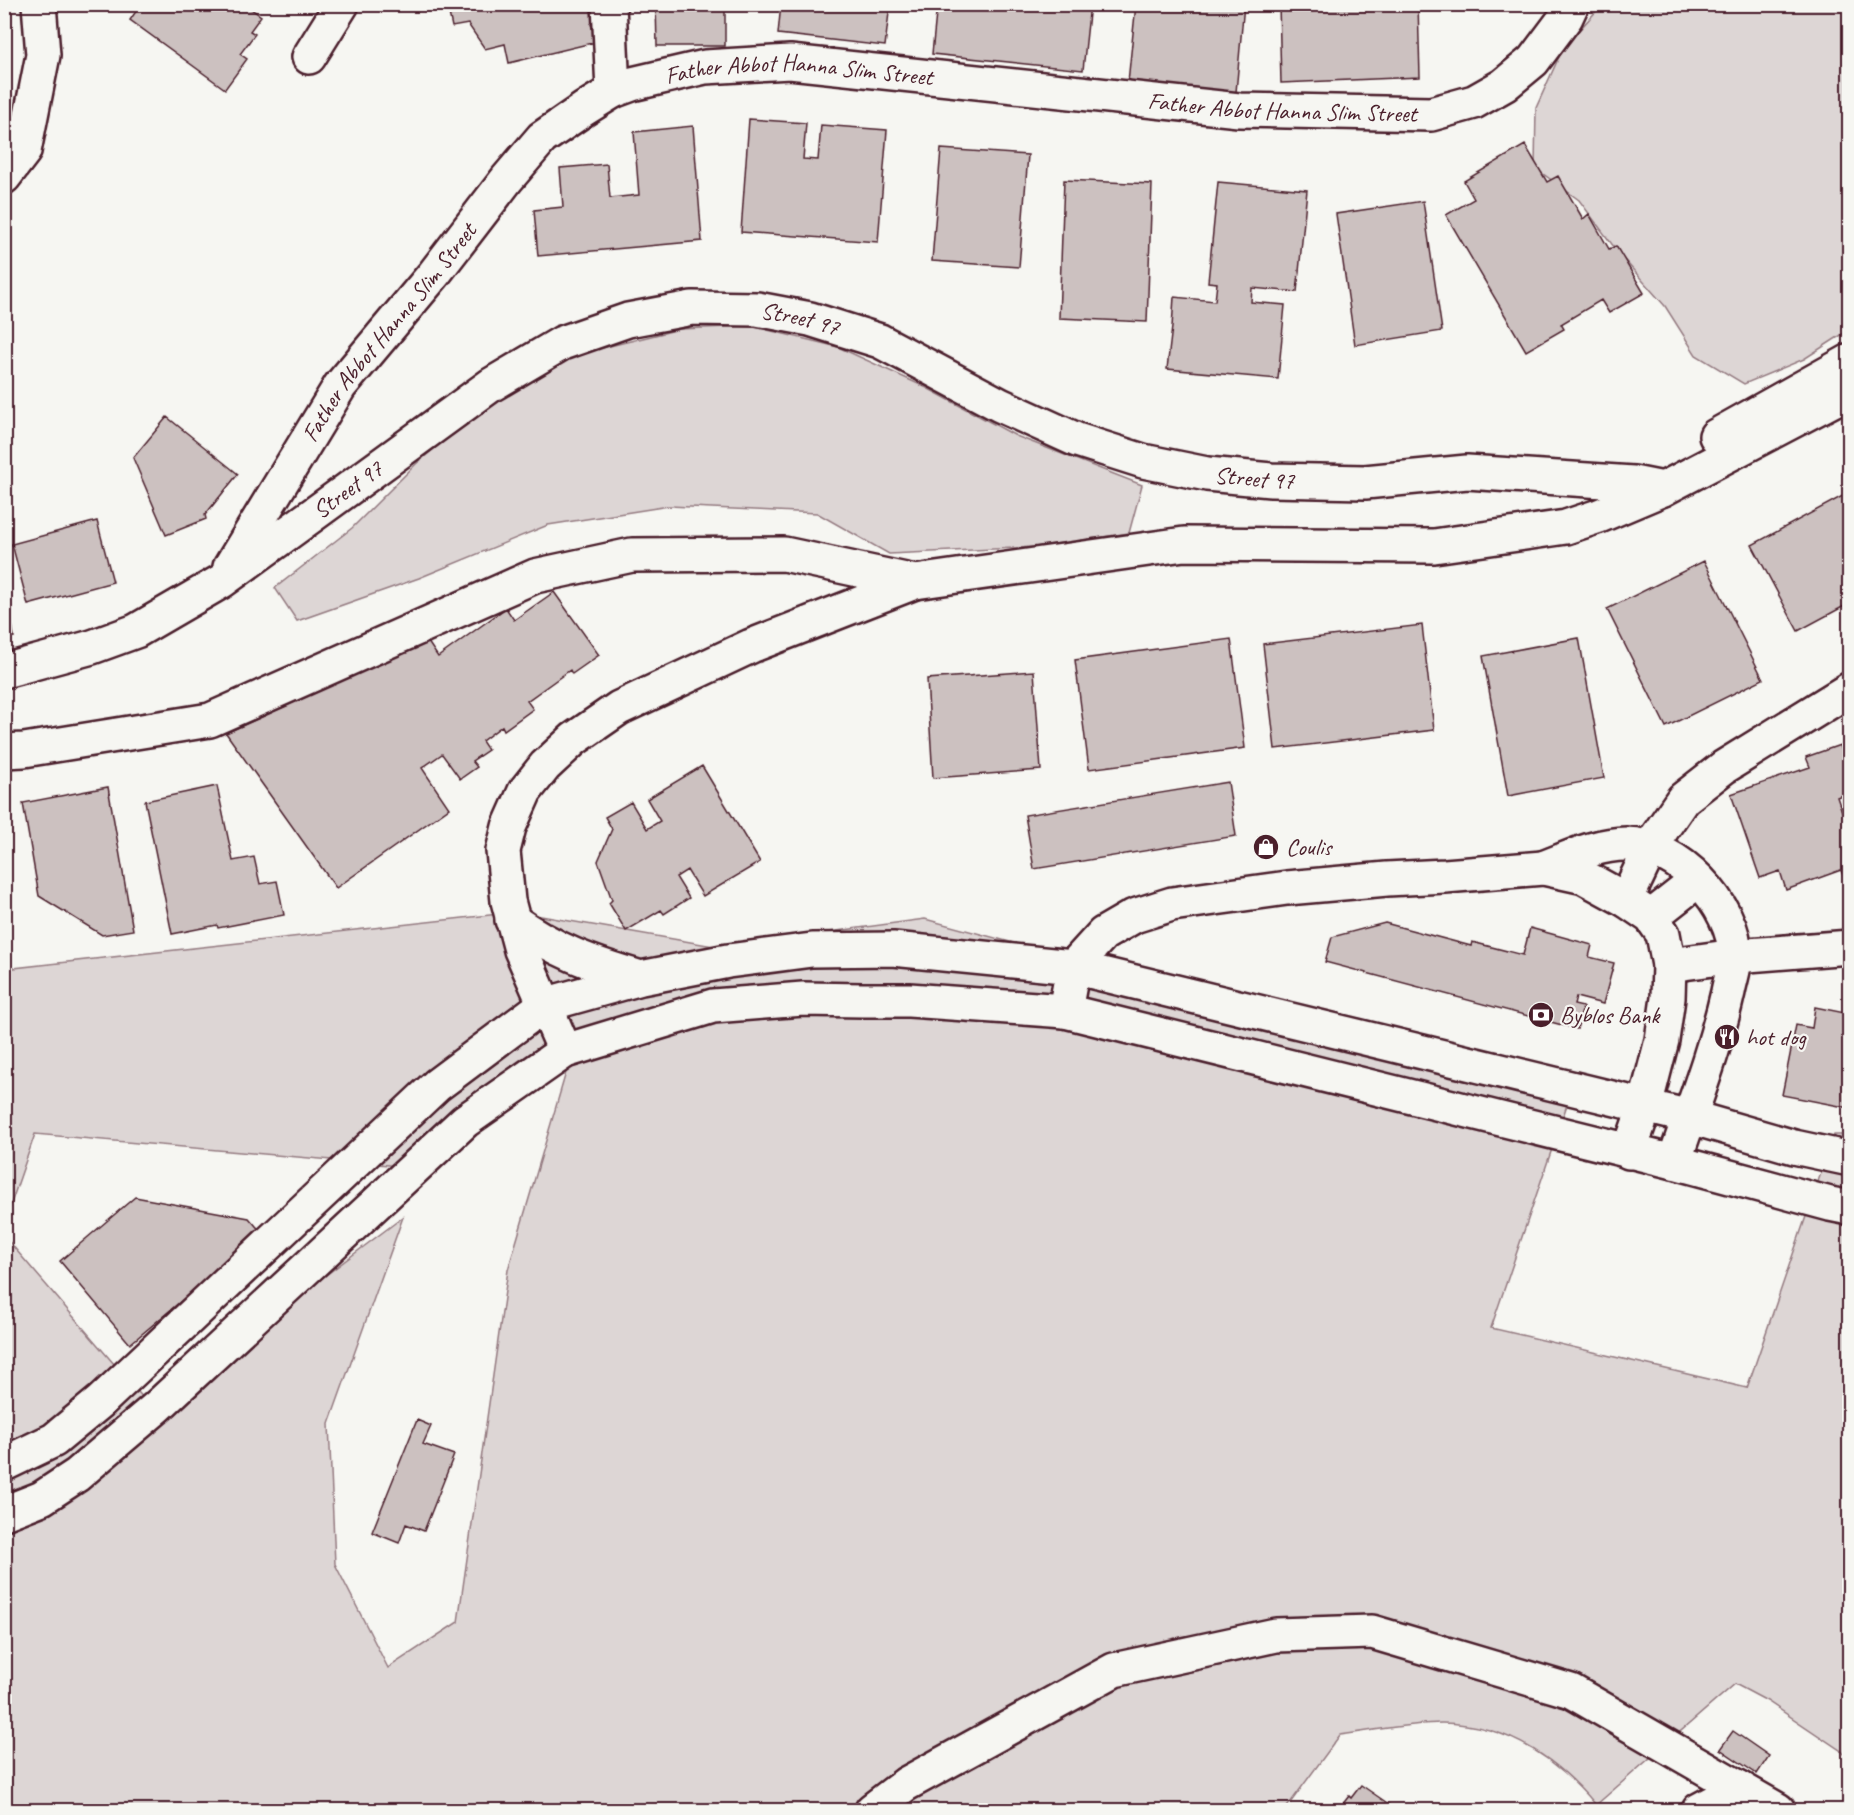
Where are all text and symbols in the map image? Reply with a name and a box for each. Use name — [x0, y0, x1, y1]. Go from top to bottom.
street label: Father Abbot Hanna Slim Street — [662, 46, 936, 92]
street label: Father Abbot Hanna Slim Street — [1147, 85, 1419, 129]
street label: Father Abbot Hanna Slim Street — [295, 215, 484, 447]
street label: Street 97 — [758, 295, 844, 343]
street label: Street 97 — [307, 453, 390, 525]
street label: Street 97 — [1213, 460, 1296, 496]
shop icon: Coulis — [1251, 832, 1281, 862]
place label: Coulis — [1286, 832, 1333, 862]
bank icon: Byblos Bank — [1526, 1000, 1556, 1030]
place label: Byblos Bank — [1560, 1000, 1662, 1030]
restaurant icon: hot dog — [1712, 1022, 1742, 1052]
place label: hot dog — [1746, 1022, 1807, 1052]

